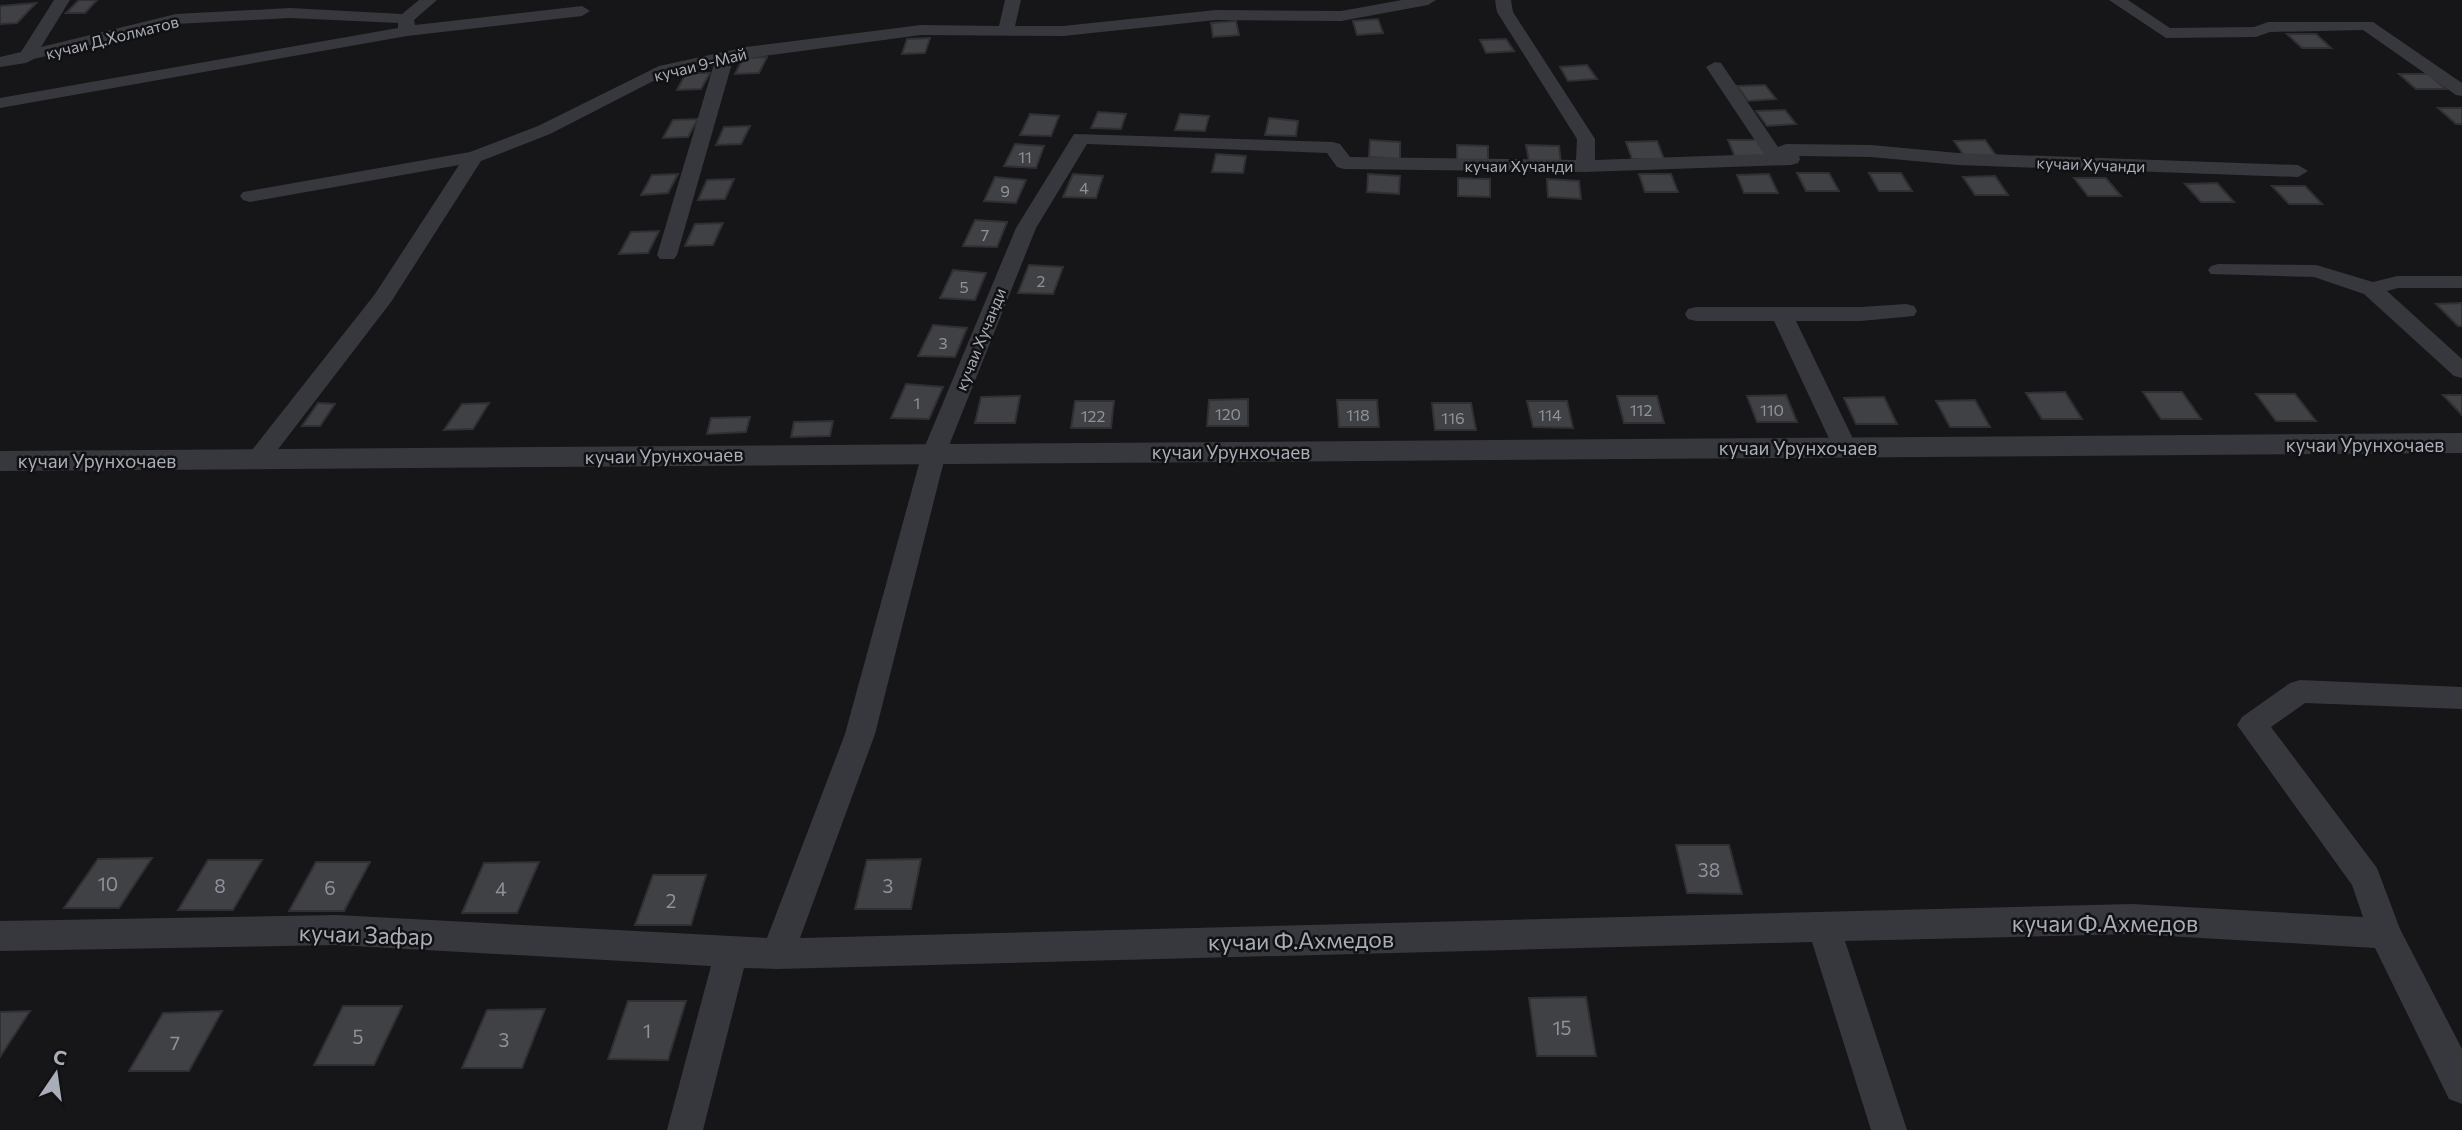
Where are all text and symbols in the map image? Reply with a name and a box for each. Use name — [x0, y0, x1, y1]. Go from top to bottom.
street label: кучаи Д.Холматов — [44, 11, 180, 63]
street label: кучаи 9-Май — [652, 43, 748, 85]
house number: 11 — [1018, 147, 1032, 166]
street label: кучаи Хучанди — [2036, 153, 2146, 175]
street label: кучаи Хучанди — [1465, 156, 1573, 175]
house number: 4 — [1079, 178, 1089, 197]
house number: 9 — [1000, 181, 1010, 200]
house number: 7 — [981, 225, 989, 244]
house number: 2 — [1037, 271, 1046, 290]
house number: 5 — [959, 277, 969, 296]
street label: кучаи Хучанди — [951, 285, 1009, 393]
house number: 3 — [938, 333, 948, 352]
house number: 1 — [914, 393, 920, 412]
house number: 112 — [1630, 400, 1652, 419]
house number: 110 — [1760, 400, 1784, 419]
house number: 120 — [1215, 404, 1241, 423]
house number: 118 — [1346, 405, 1370, 424]
house number: 114 — [1538, 405, 1562, 424]
house number: 122 — [1081, 406, 1105, 425]
house number: 116 — [1441, 408, 1465, 427]
street label: кучаи Урунхочаев — [2286, 433, 2444, 456]
street label: кучаи Урунхочаев — [1719, 436, 1877, 459]
street label: кучаи Урунхочаев — [1152, 440, 1310, 463]
street label: кучаи Урунхочаев — [584, 442, 744, 468]
street label: кучаи Урунхочаев — [18, 449, 176, 472]
house number: 38 — [1698, 858, 1720, 881]
house number: 10 — [98, 872, 118, 895]
house number: 8 — [214, 874, 226, 897]
house number: 3 — [883, 874, 893, 897]
house number: 6 — [324, 876, 336, 899]
house number: 4 — [495, 877, 507, 900]
house number: 2 — [666, 889, 676, 912]
street label: кучаи Ф.Ахмедов — [2012, 909, 2198, 937]
street label: кучаи Зафар — [298, 918, 434, 950]
street label: кучаи Ф.Ахмедов — [1208, 924, 1394, 956]
house number: 15 — [1552, 1016, 1572, 1039]
house number: 1 — [643, 1019, 651, 1042]
house number: 5 — [353, 1025, 363, 1048]
house number: 3 — [499, 1028, 509, 1051]
house number: 7 — [170, 1031, 180, 1054]
north arrow — [21, 1039, 91, 1109]
text: С — [51, 1044, 69, 1070]

